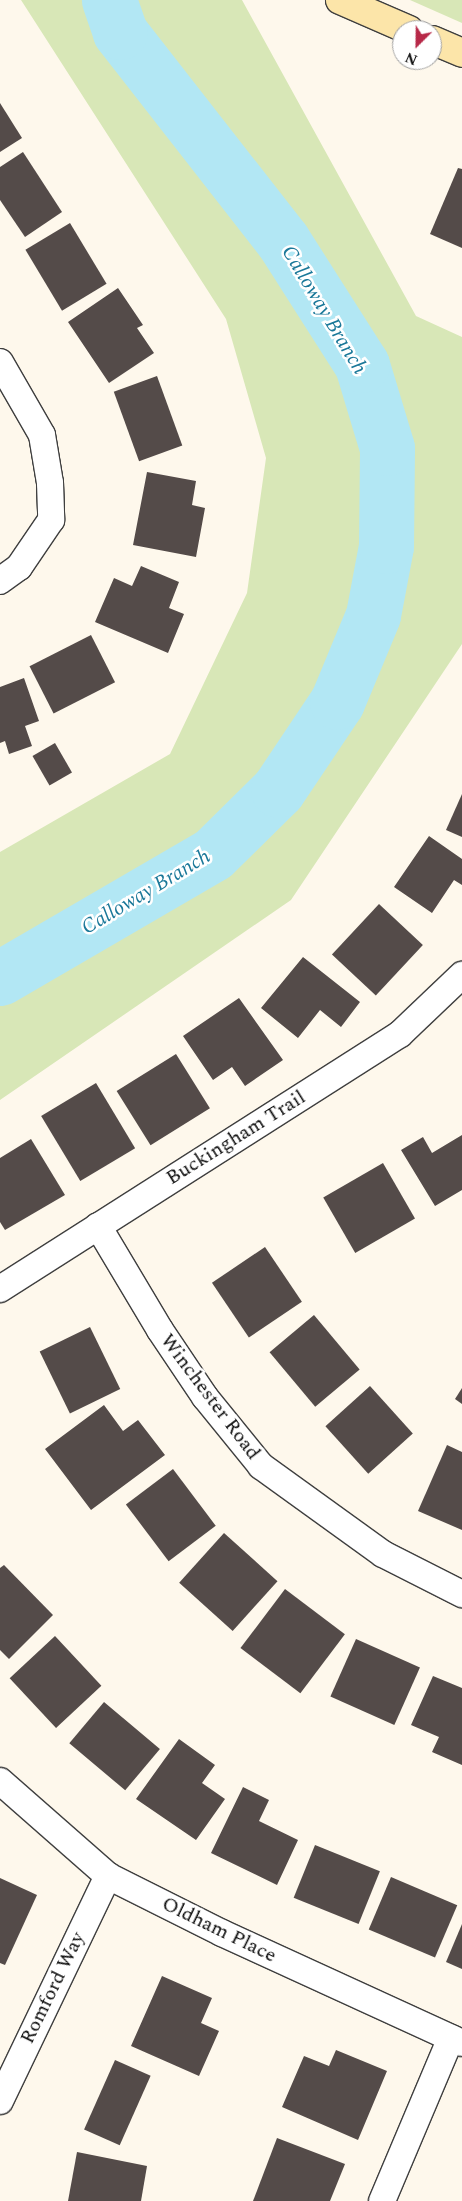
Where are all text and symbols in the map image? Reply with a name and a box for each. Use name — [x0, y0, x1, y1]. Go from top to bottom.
north arrow — [392, 20, 442, 70]
text: N — [402, 46, 421, 70]
water label: Calloway Branch — [276, 241, 372, 379]
water label: Calloway Branch — [77, 844, 215, 940]
street label: Buckingham Trail — [162, 1086, 310, 1190]
street label: Winchester Road — [155, 1329, 265, 1465]
street label: Oldham Place — [158, 1892, 280, 1968]
street label: Romford Way — [16, 1928, 90, 2048]

